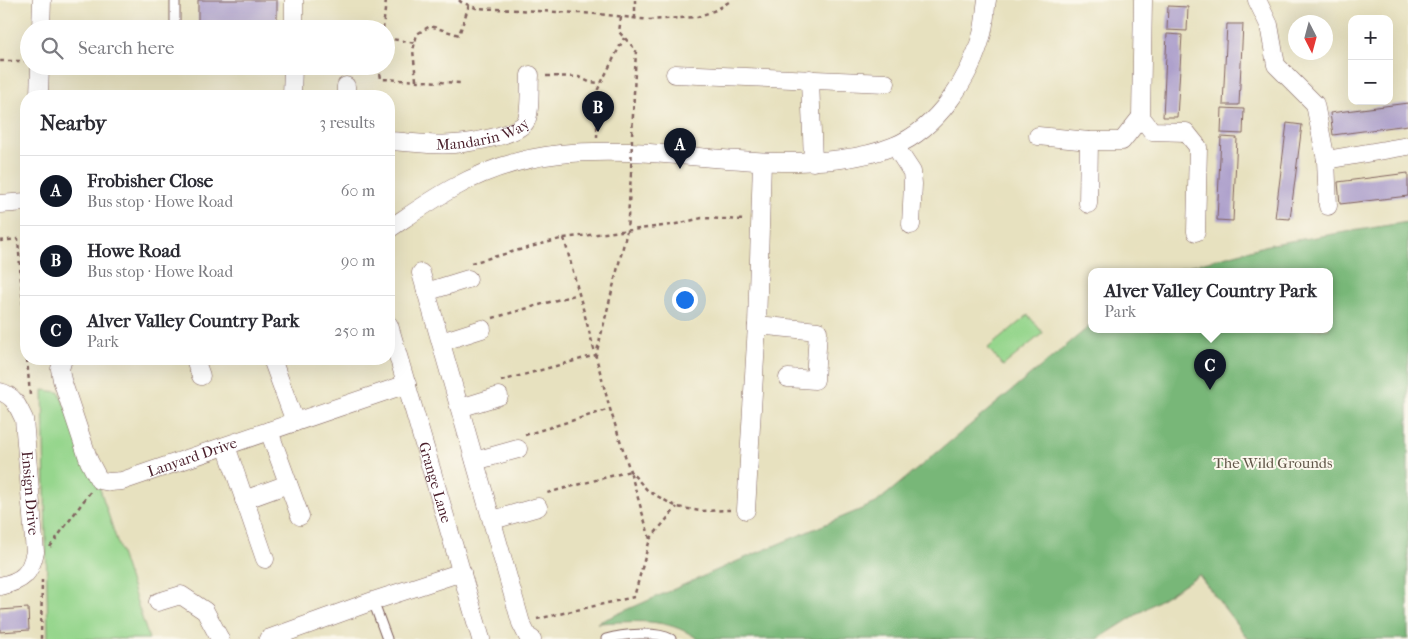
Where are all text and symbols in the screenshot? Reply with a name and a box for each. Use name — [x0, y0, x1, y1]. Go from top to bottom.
north arrow — [1288, 15, 1333, 60]
map controls — [1348, 15, 1393, 105]
button: + — [1348, 15, 1393, 60]
search box — [20, 20, 395, 75]
icon: search — [38, 34, 66, 62]
text: Search here — [78, 37, 174, 59]
button: − — [1348, 60, 1393, 105]
pin: B — [582, 91, 614, 132]
text: Nearby — [40, 111, 106, 135]
text: 3 results — [319, 113, 375, 132]
street label: Mandarin Way — [436, 114, 534, 154]
pin: A — [664, 128, 696, 169]
text: Frobisher Close — [87, 170, 213, 192]
text: A — [51, 181, 61, 200]
text: 60 m — [341, 181, 375, 200]
text: Bus stop · Howe Road — [87, 192, 233, 211]
text: Howe Road — [87, 240, 181, 262]
text: B — [51, 251, 61, 270]
text: 90 m — [341, 251, 375, 270]
text: Bus stop · Howe Road — [87, 262, 233, 281]
popup — [1088, 268, 1333, 333]
text: Alver Valley Country Park — [1104, 280, 1317, 302]
your location — [672, 287, 698, 313]
text: Park — [1104, 302, 1136, 321]
text: Alver Valley Country Park — [87, 310, 299, 332]
text: C — [51, 321, 61, 340]
text: 250 m — [334, 321, 375, 340]
text: Park — [87, 332, 119, 351]
pin: C — [1194, 349, 1226, 390]
street label: Lanyard Drive — [145, 433, 240, 481]
street label: Grange Lane — [415, 440, 456, 525]
street label: Ensign Drive — [18, 450, 43, 537]
park label: The Wild Grounds — [1213, 454, 1333, 472]

